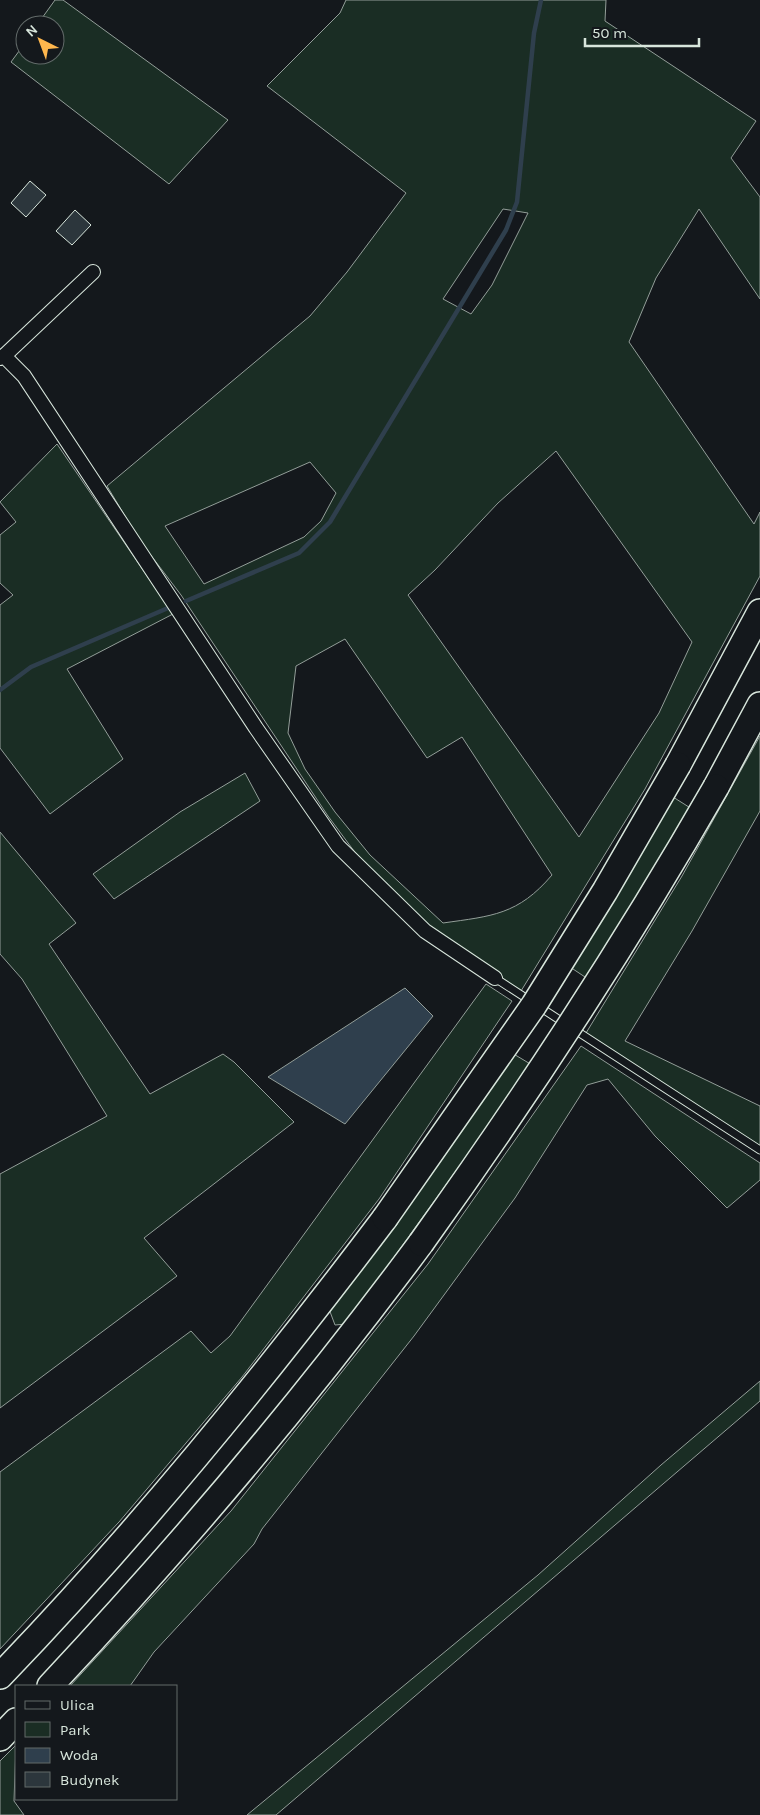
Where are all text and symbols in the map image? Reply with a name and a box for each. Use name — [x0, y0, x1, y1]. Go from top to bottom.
north arrow — [15, 15, 65, 65]
scale bar — [585, 15, 699, 47]
text: N — [22, 21, 41, 40]
text: 50 m — [592, 24, 627, 42]
legend — [15, 1685, 178, 1800]
text: Ulica — [60, 1696, 94, 1714]
text: Park — [60, 1721, 90, 1739]
text: Woda — [60, 1746, 98, 1764]
text: Budynek — [60, 1771, 119, 1789]

